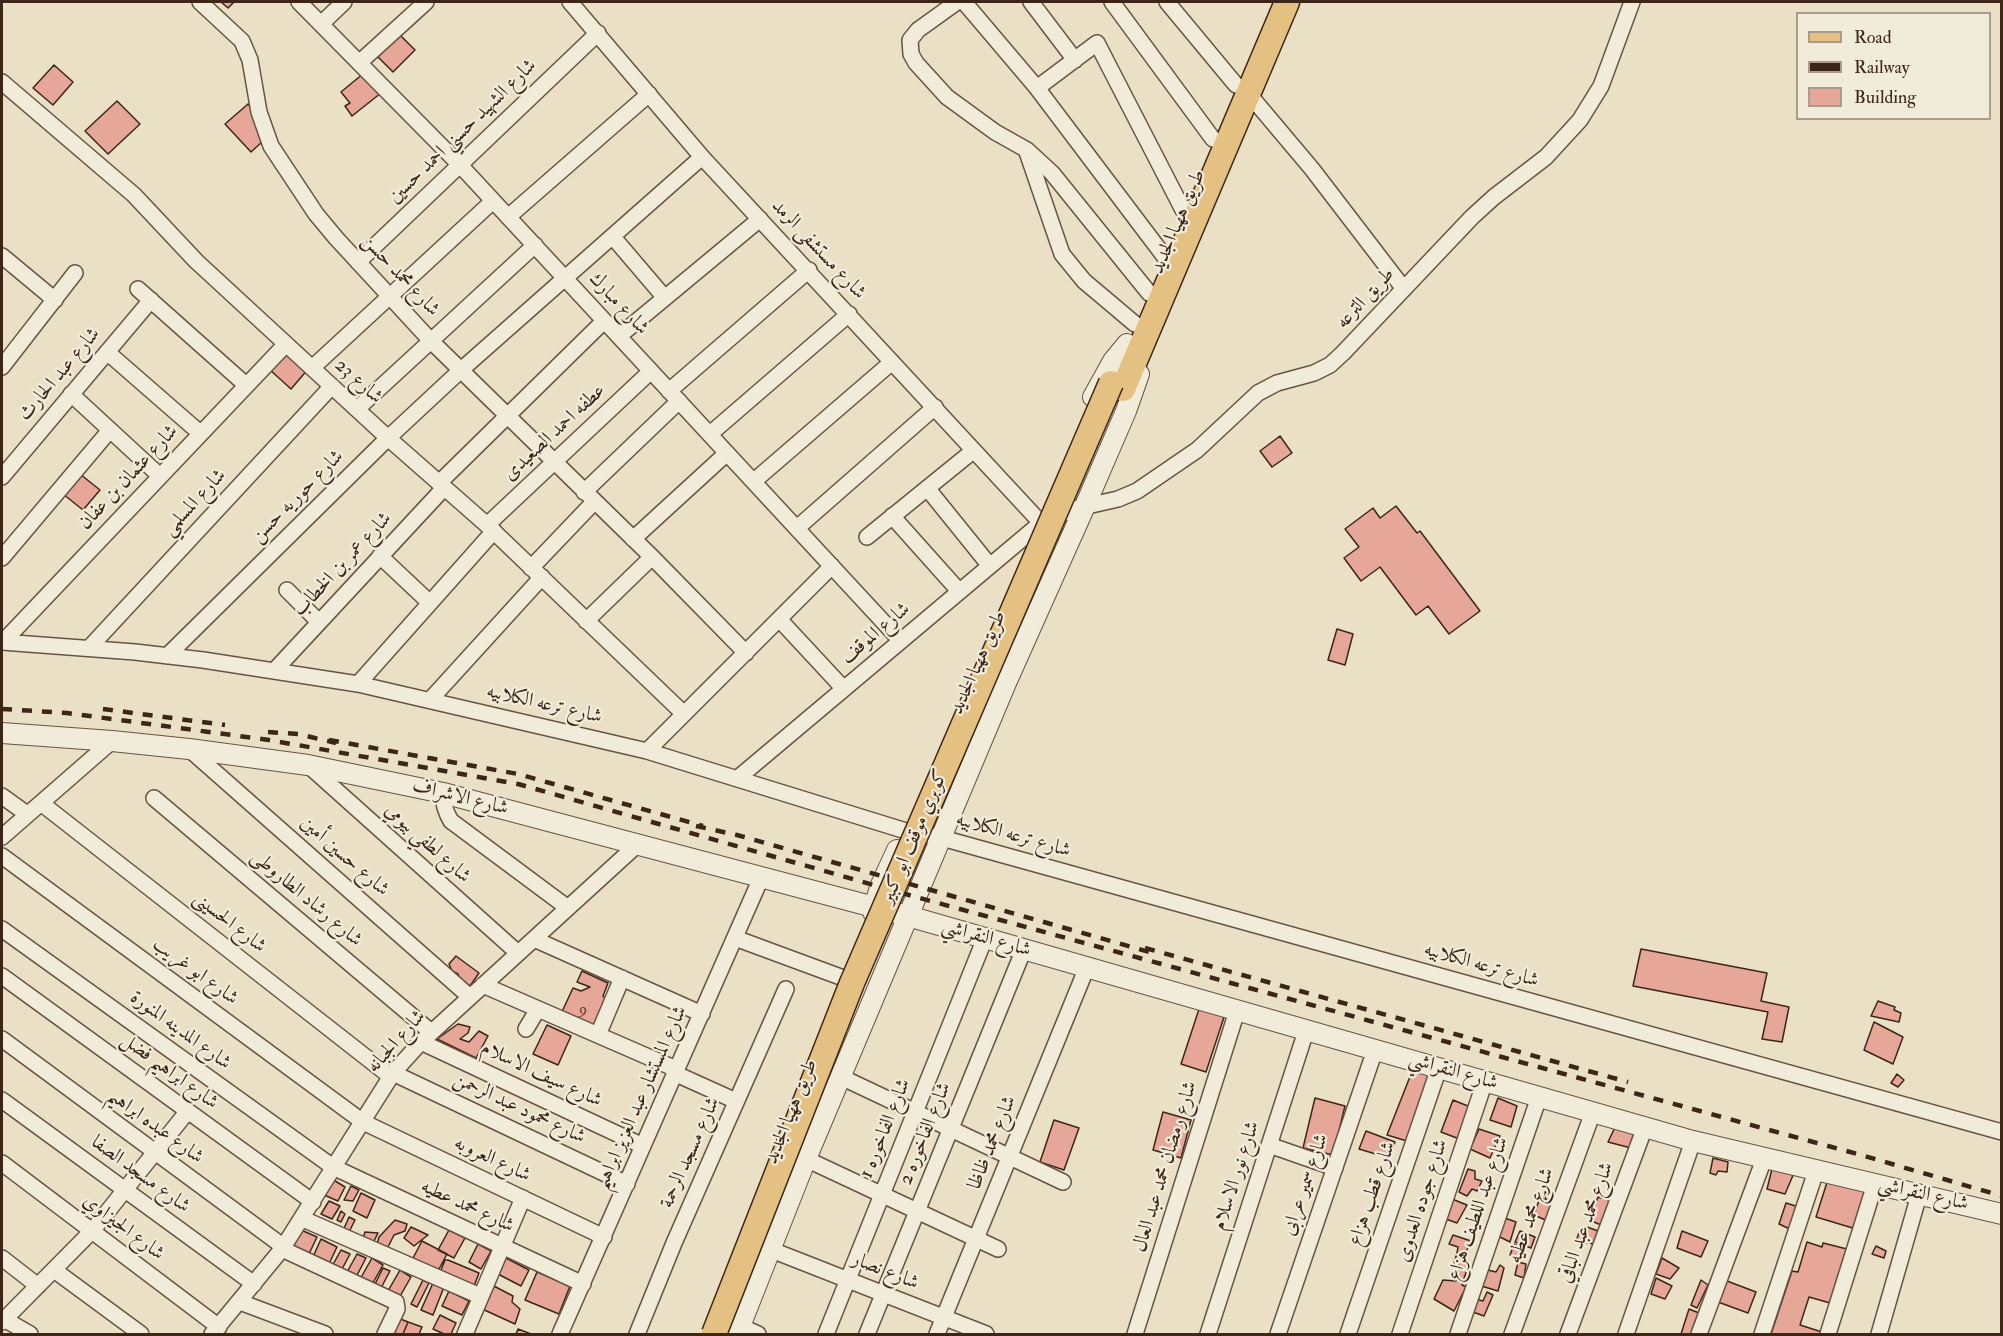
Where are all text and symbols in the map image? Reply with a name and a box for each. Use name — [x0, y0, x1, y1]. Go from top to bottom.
legend — [1796, 12, 1991, 120]
text: Road — [1854, 26, 1892, 49]
street label: شارع الشهيد حسني احمد حسين — [384, 55, 542, 209]
text: Railway — [1854, 56, 1910, 79]
text: Building — [1854, 86, 1916, 109]
street label: طريق ههيا الجديد — [1146, 166, 1212, 278]
street label: شارع مستشفى الرمد — [765, 195, 871, 305]
street label: شارع محمد حسن — [356, 230, 444, 322]
street label: طريق الترعه — [1332, 263, 1400, 335]
street label: شارع مبارك — [583, 268, 653, 340]
street label: شارع عبد الحارث — [14, 323, 106, 427]
street label: شارع 23 — [329, 354, 387, 410]
street label: عطفه احمد الصعيدى — [499, 379, 611, 487]
street label: شارع عثمان بن عفان — [74, 420, 184, 536]
street label: شارع حوريه حسن — [246, 445, 350, 549]
street label: شارع المسلمي — [158, 465, 232, 541]
street label: شارع عمر بن الخطاب — [288, 508, 398, 622]
street label: شارع الموقف — [836, 598, 916, 670]
street label: طريق ههيا الجديد — [946, 608, 1012, 718]
street label: شارع ترعه الكلابيه — [484, 680, 604, 730]
street label: كوبري موقف ابو كبير — [876, 766, 954, 908]
street label: شارع الاشراف — [410, 774, 510, 822]
street label: شارع لطفي بيومي — [379, 799, 475, 889]
street label: شارع ترعه الكلابيه — [953, 808, 1073, 864]
street label: شارع حسين أمين — [294, 812, 394, 902]
street label: شارع رشاد الطاروطى — [245, 845, 367, 953]
street label: شارع الحسينى — [187, 887, 271, 959]
street label: شارع النقراشي — [939, 915, 1033, 963]
street label: شارع ابو غريب — [147, 933, 243, 1011]
street label: شارع ترعه الكلابيه — [1421, 938, 1541, 994]
street label: شارع المدينه المنورة — [125, 986, 235, 1076]
house number: 9 — [579, 1001, 587, 1021]
street label: شارع المستشار عبد العزيز ابراهيم — [591, 1002, 693, 1194]
street label: شارع الجبانه — [362, 1005, 432, 1079]
street label: شارع ابراهيم فضل — [116, 1029, 222, 1115]
street label: شارع سيف الاسلام — [477, 1036, 605, 1114]
street label: شارع النقراشي — [1406, 1048, 1500, 1096]
street label: طريق ههيا الجديد — [760, 1056, 824, 1168]
street label: شارع محمود عبد الرحمن — [449, 1068, 589, 1150]
street label: شارع الفاخوره 1 — [855, 1076, 917, 1182]
street label: شارع الفاخوره 2 — [895, 1079, 957, 1189]
street label: شارع رمضان محمد عبد العال — [1129, 1079, 1203, 1255]
street label: شارع عبده ابراهيم — [102, 1084, 208, 1170]
street label: شارع محمد ظاظا — [963, 1093, 1023, 1193]
street label: شارع مسجد الرحمة — [656, 1094, 726, 1212]
street label: شارع نور الاسلام — [1208, 1118, 1266, 1234]
street label: شارع مسجد الصفا — [86, 1131, 194, 1219]
street label: شارع سمير عرابى — [1277, 1131, 1335, 1239]
street label: شارع العروبه — [450, 1132, 534, 1188]
street label: شارع عبد اللطيف هزاع — [1443, 1134, 1515, 1284]
street label: شارع جوده العدوى — [1392, 1137, 1454, 1265]
street label: شارع قطب هزاع — [1344, 1139, 1402, 1249]
street label: شارع محمد عبد الباقي — [1554, 1159, 1620, 1287]
street label: شارع محمد عطيه — [1504, 1165, 1560, 1267]
street label: شارع النقراشي — [1876, 1173, 1970, 1217]
street label: شارع محمد عطيه — [417, 1175, 517, 1239]
street label: شارع الجيزاوي — [77, 1189, 169, 1267]
street label: شارع نصار — [848, 1248, 922, 1296]

